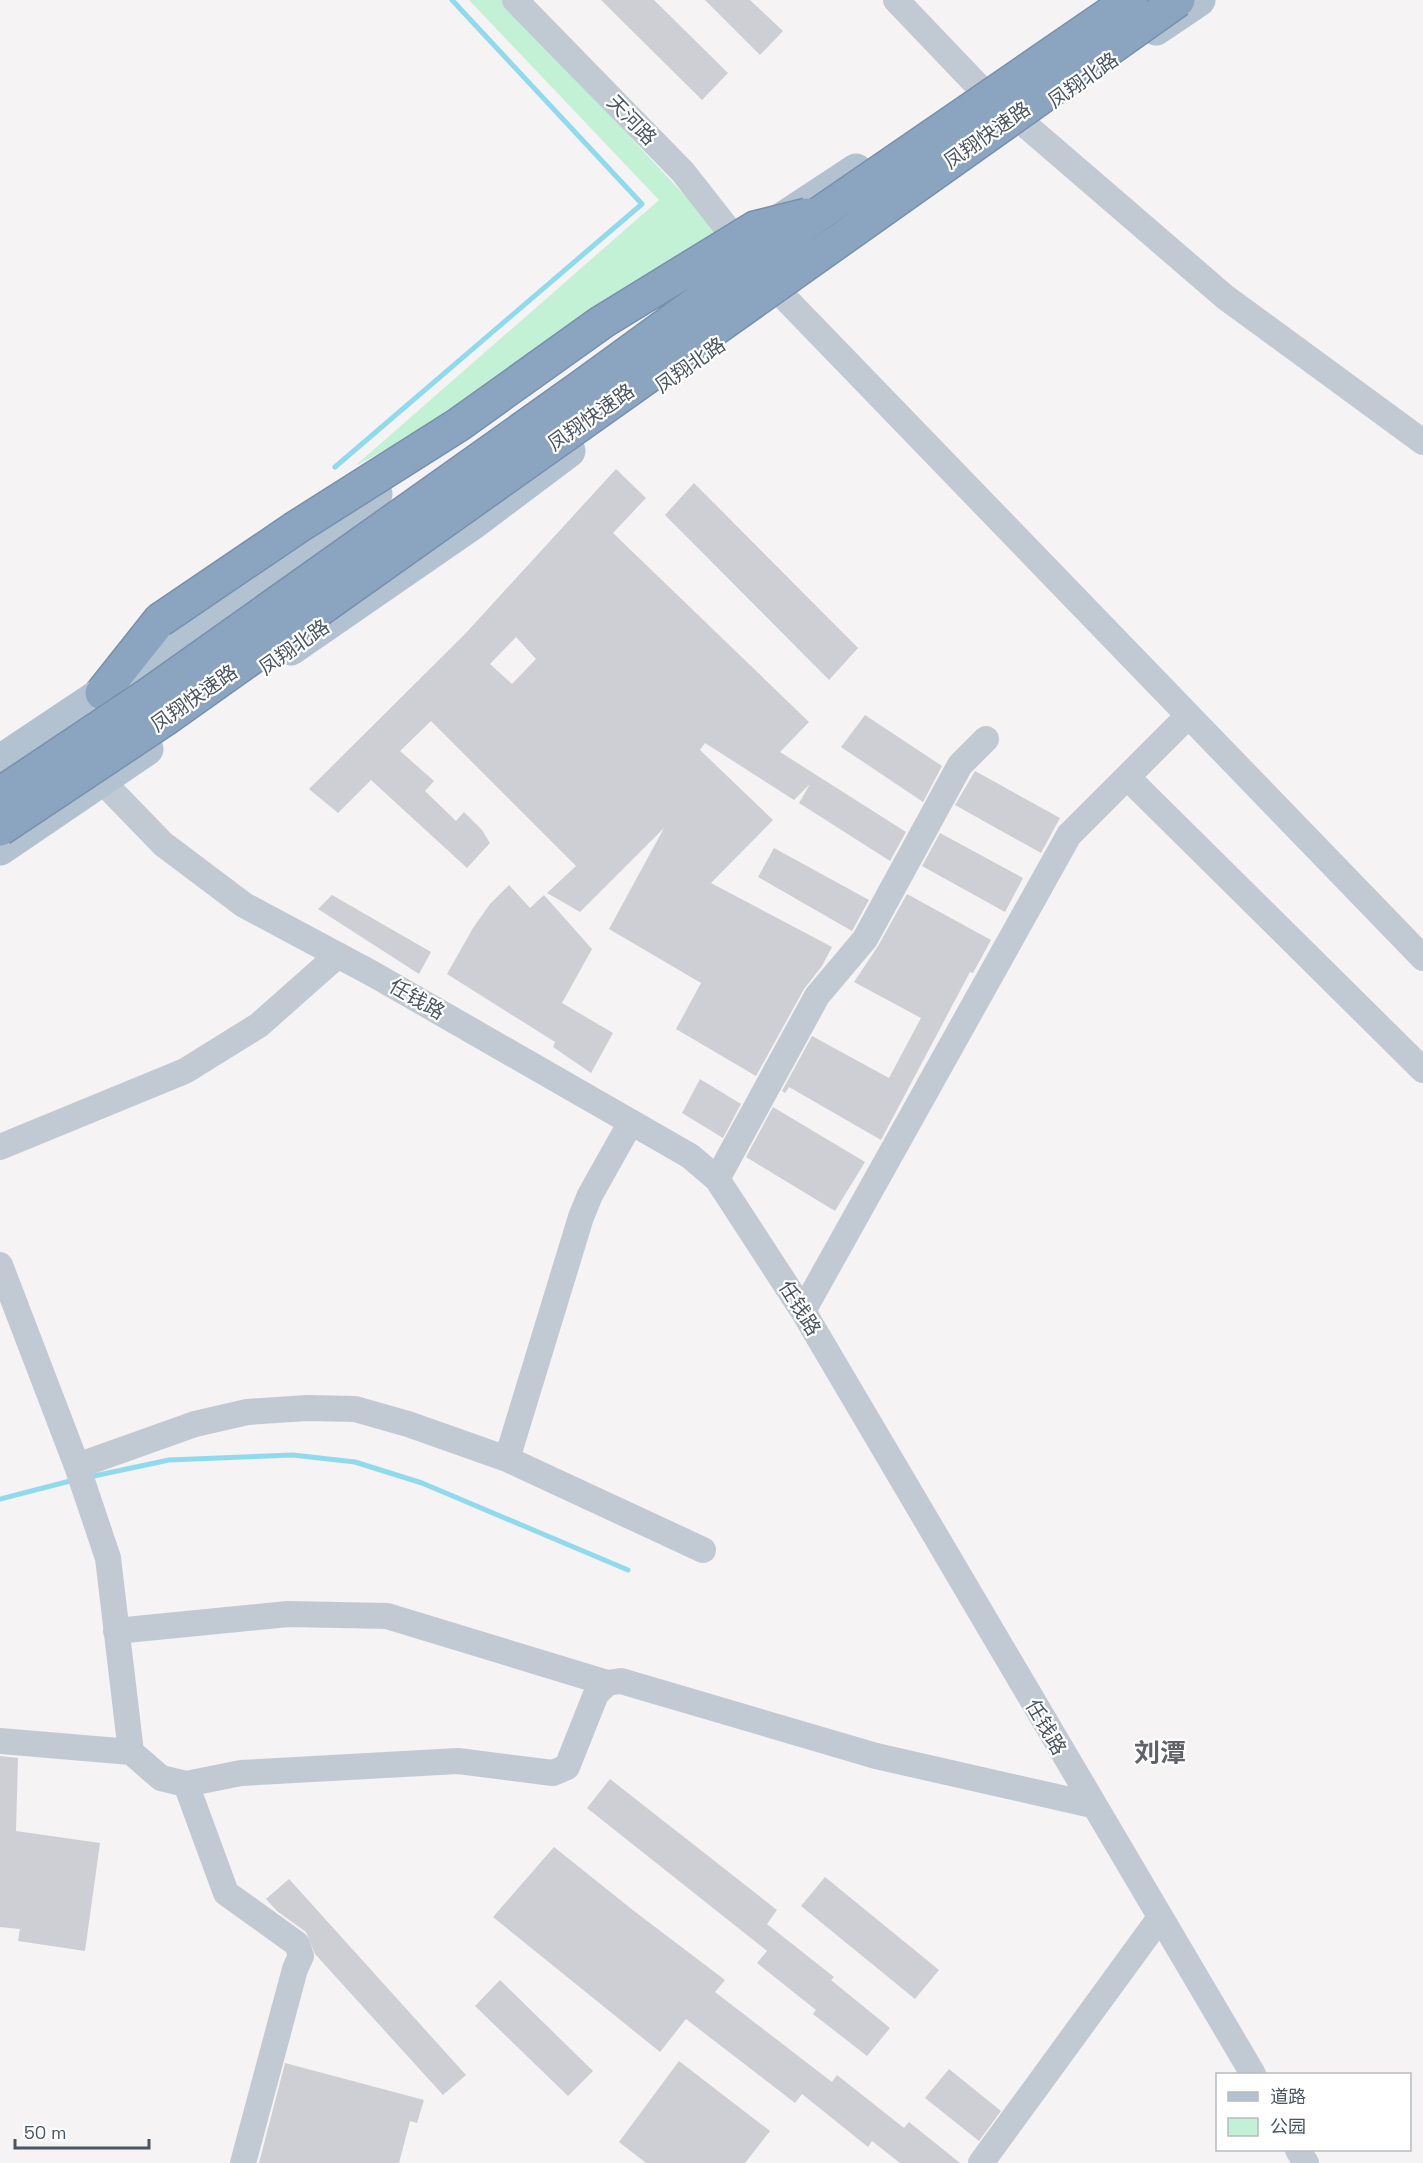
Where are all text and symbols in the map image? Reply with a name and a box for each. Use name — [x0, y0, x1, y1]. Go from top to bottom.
street label: 凤翔北路 — [1043, 46, 1123, 114]
street label: 天河路 — [602, 89, 662, 151]
street label: 凤翔快速路 — [939, 96, 1035, 174]
street label: 凤翔北路 — [650, 331, 730, 399]
street label: 凤翔快速路 — [543, 378, 639, 456]
street label: 凤翔北路 — [254, 613, 334, 681]
street label: 凤翔快速路 — [146, 659, 242, 737]
street label: 任钱路 — [385, 973, 449, 1025]
street label: 任钱路 — [773, 1276, 827, 1340]
street label: 任钱路 — [1020, 1695, 1072, 1759]
district label: 刘潭 — [1134, 1736, 1186, 1770]
legend — [1216, 2073, 1411, 2151]
text: 道路 — [1270, 2085, 1306, 2108]
scale bar — [15, 2112, 148, 2150]
text: 公园 — [1270, 2115, 1306, 2138]
text: 50 m — [24, 2121, 66, 2144]

